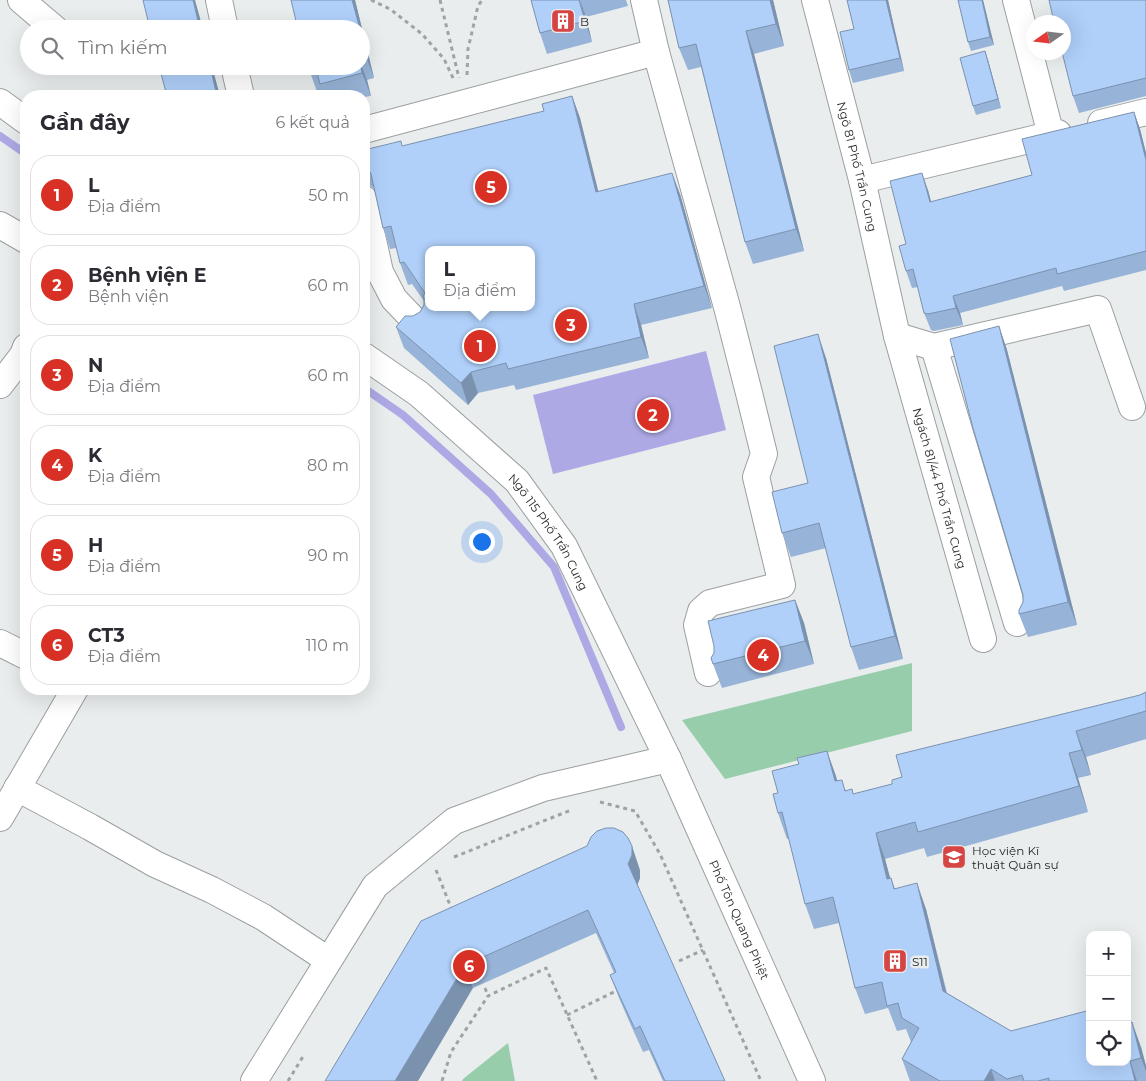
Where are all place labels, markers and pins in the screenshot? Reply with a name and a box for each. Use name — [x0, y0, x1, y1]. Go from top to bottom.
building icon: B — [550, 8, 576, 34]
place label: B — [580, 14, 589, 29]
pin: 5 — [475, 168, 507, 206]
pin: 3 — [555, 306, 587, 344]
pin: 1 — [464, 327, 496, 365]
pin: 2 — [637, 396, 669, 434]
pin: 4 — [747, 636, 779, 674]
place label: Học viện Kĩ thuật Quân sự — [972, 843, 1059, 872]
school or university icon: Học viện Kĩ thuật Quân sự — [941, 844, 967, 870]
pin: 6 — [453, 947, 485, 985]
building icon: S11 — [882, 948, 908, 974]
place label: S11 — [912, 954, 928, 969]

